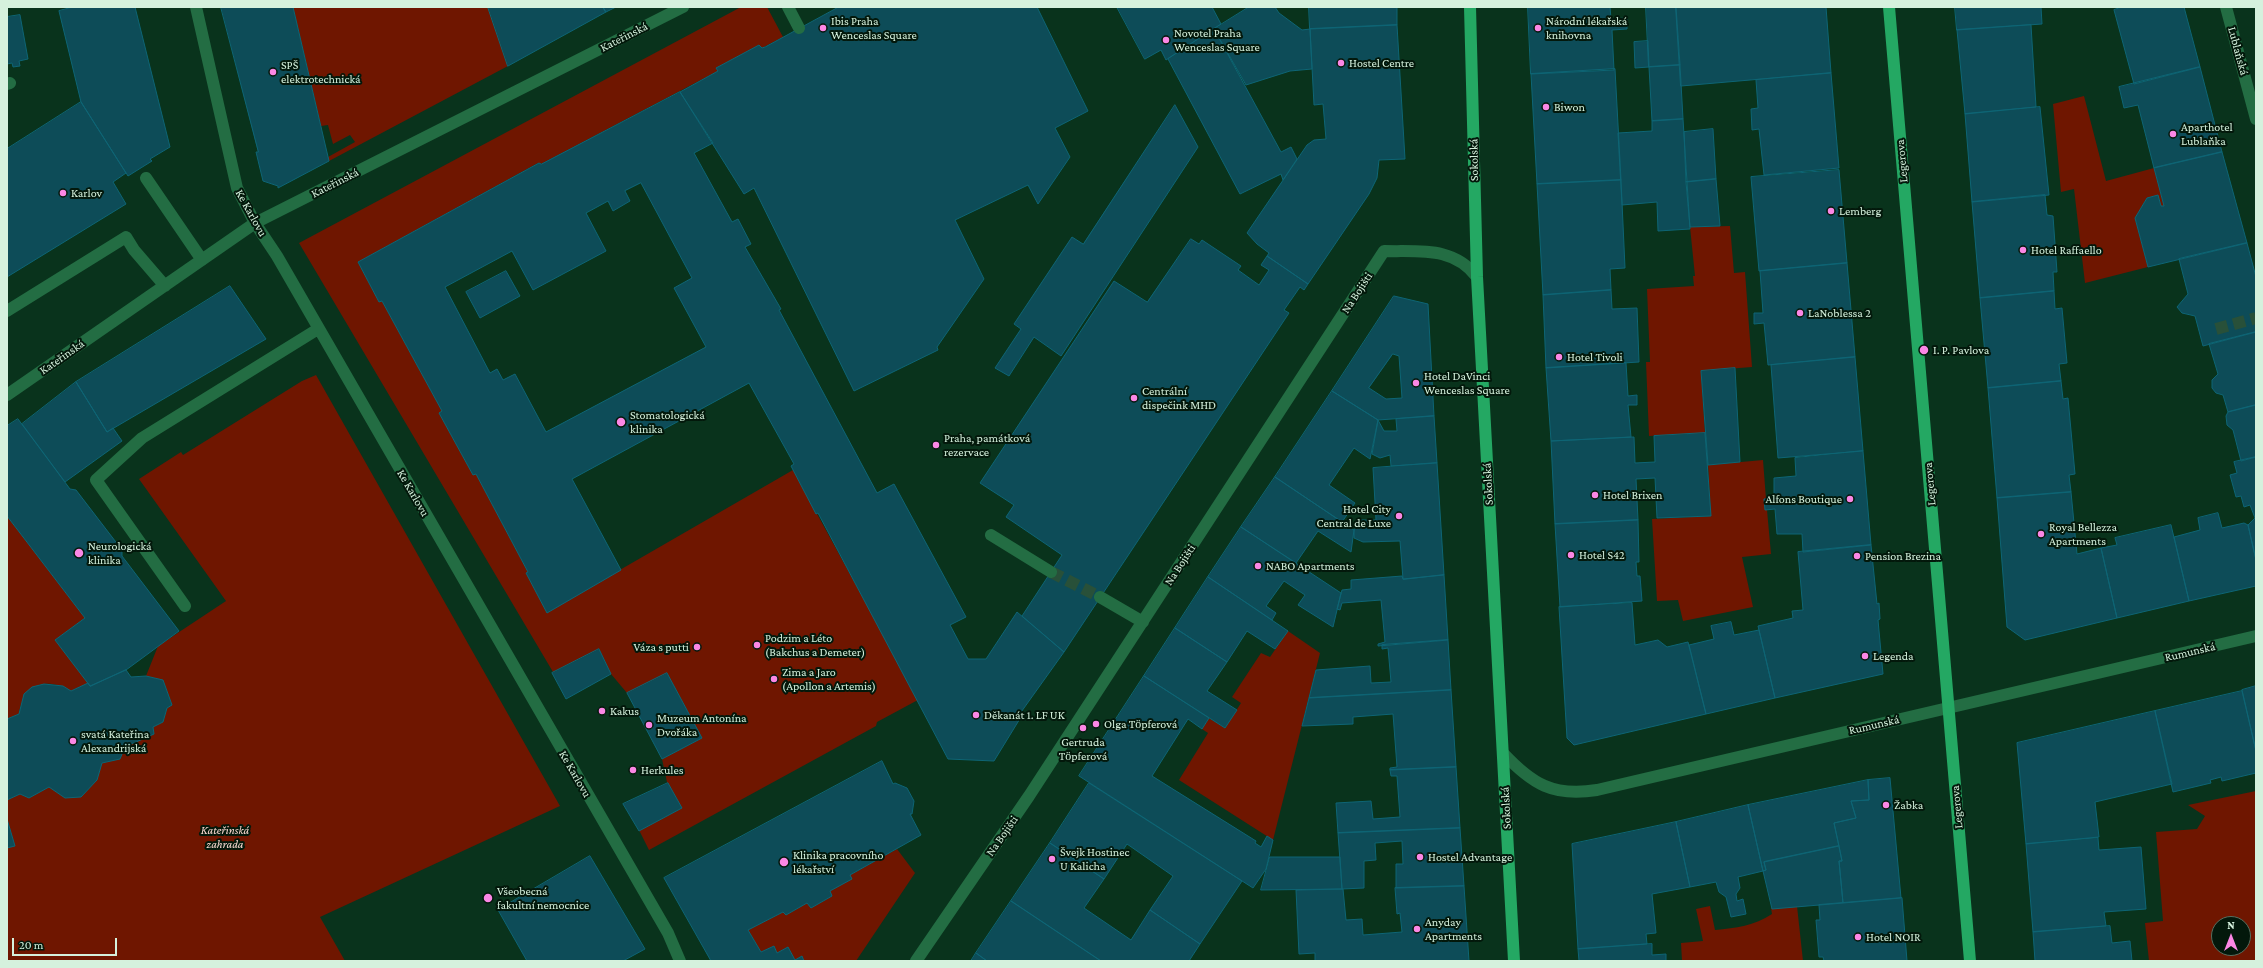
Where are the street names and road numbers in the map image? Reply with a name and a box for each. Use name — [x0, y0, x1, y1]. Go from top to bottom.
street label: Kateřinská — [598, 19, 650, 55]
street label: Lublaňská — [2225, 25, 2251, 77]
street label: Sokolská — [1466, 139, 1482, 181]
street label: Legerova — [1893, 139, 1911, 183]
street label: Kateřinská — [309, 165, 361, 201]
street label: Ke Karlovu — [232, 187, 270, 239]
street label: Na Bojišti — [1338, 270, 1376, 316]
street label: Kateřinská — [37, 336, 87, 378]
street label: Legerova — [1921, 462, 1939, 506]
street label: Sokolská — [1480, 463, 1496, 505]
street label: Ke Karlovu — [394, 467, 432, 519]
street label: Na Bojišti — [1161, 542, 1199, 588]
street label: Rumunská — [2163, 639, 2217, 665]
street label: Rumunská — [1847, 712, 1901, 738]
street label: Ke Karlovu — [556, 748, 594, 800]
street label: Legerova — [1948, 785, 1966, 829]
street label: Sokolská — [1498, 787, 1514, 829]
street label: Na Bojišti — [983, 813, 1021, 859]

